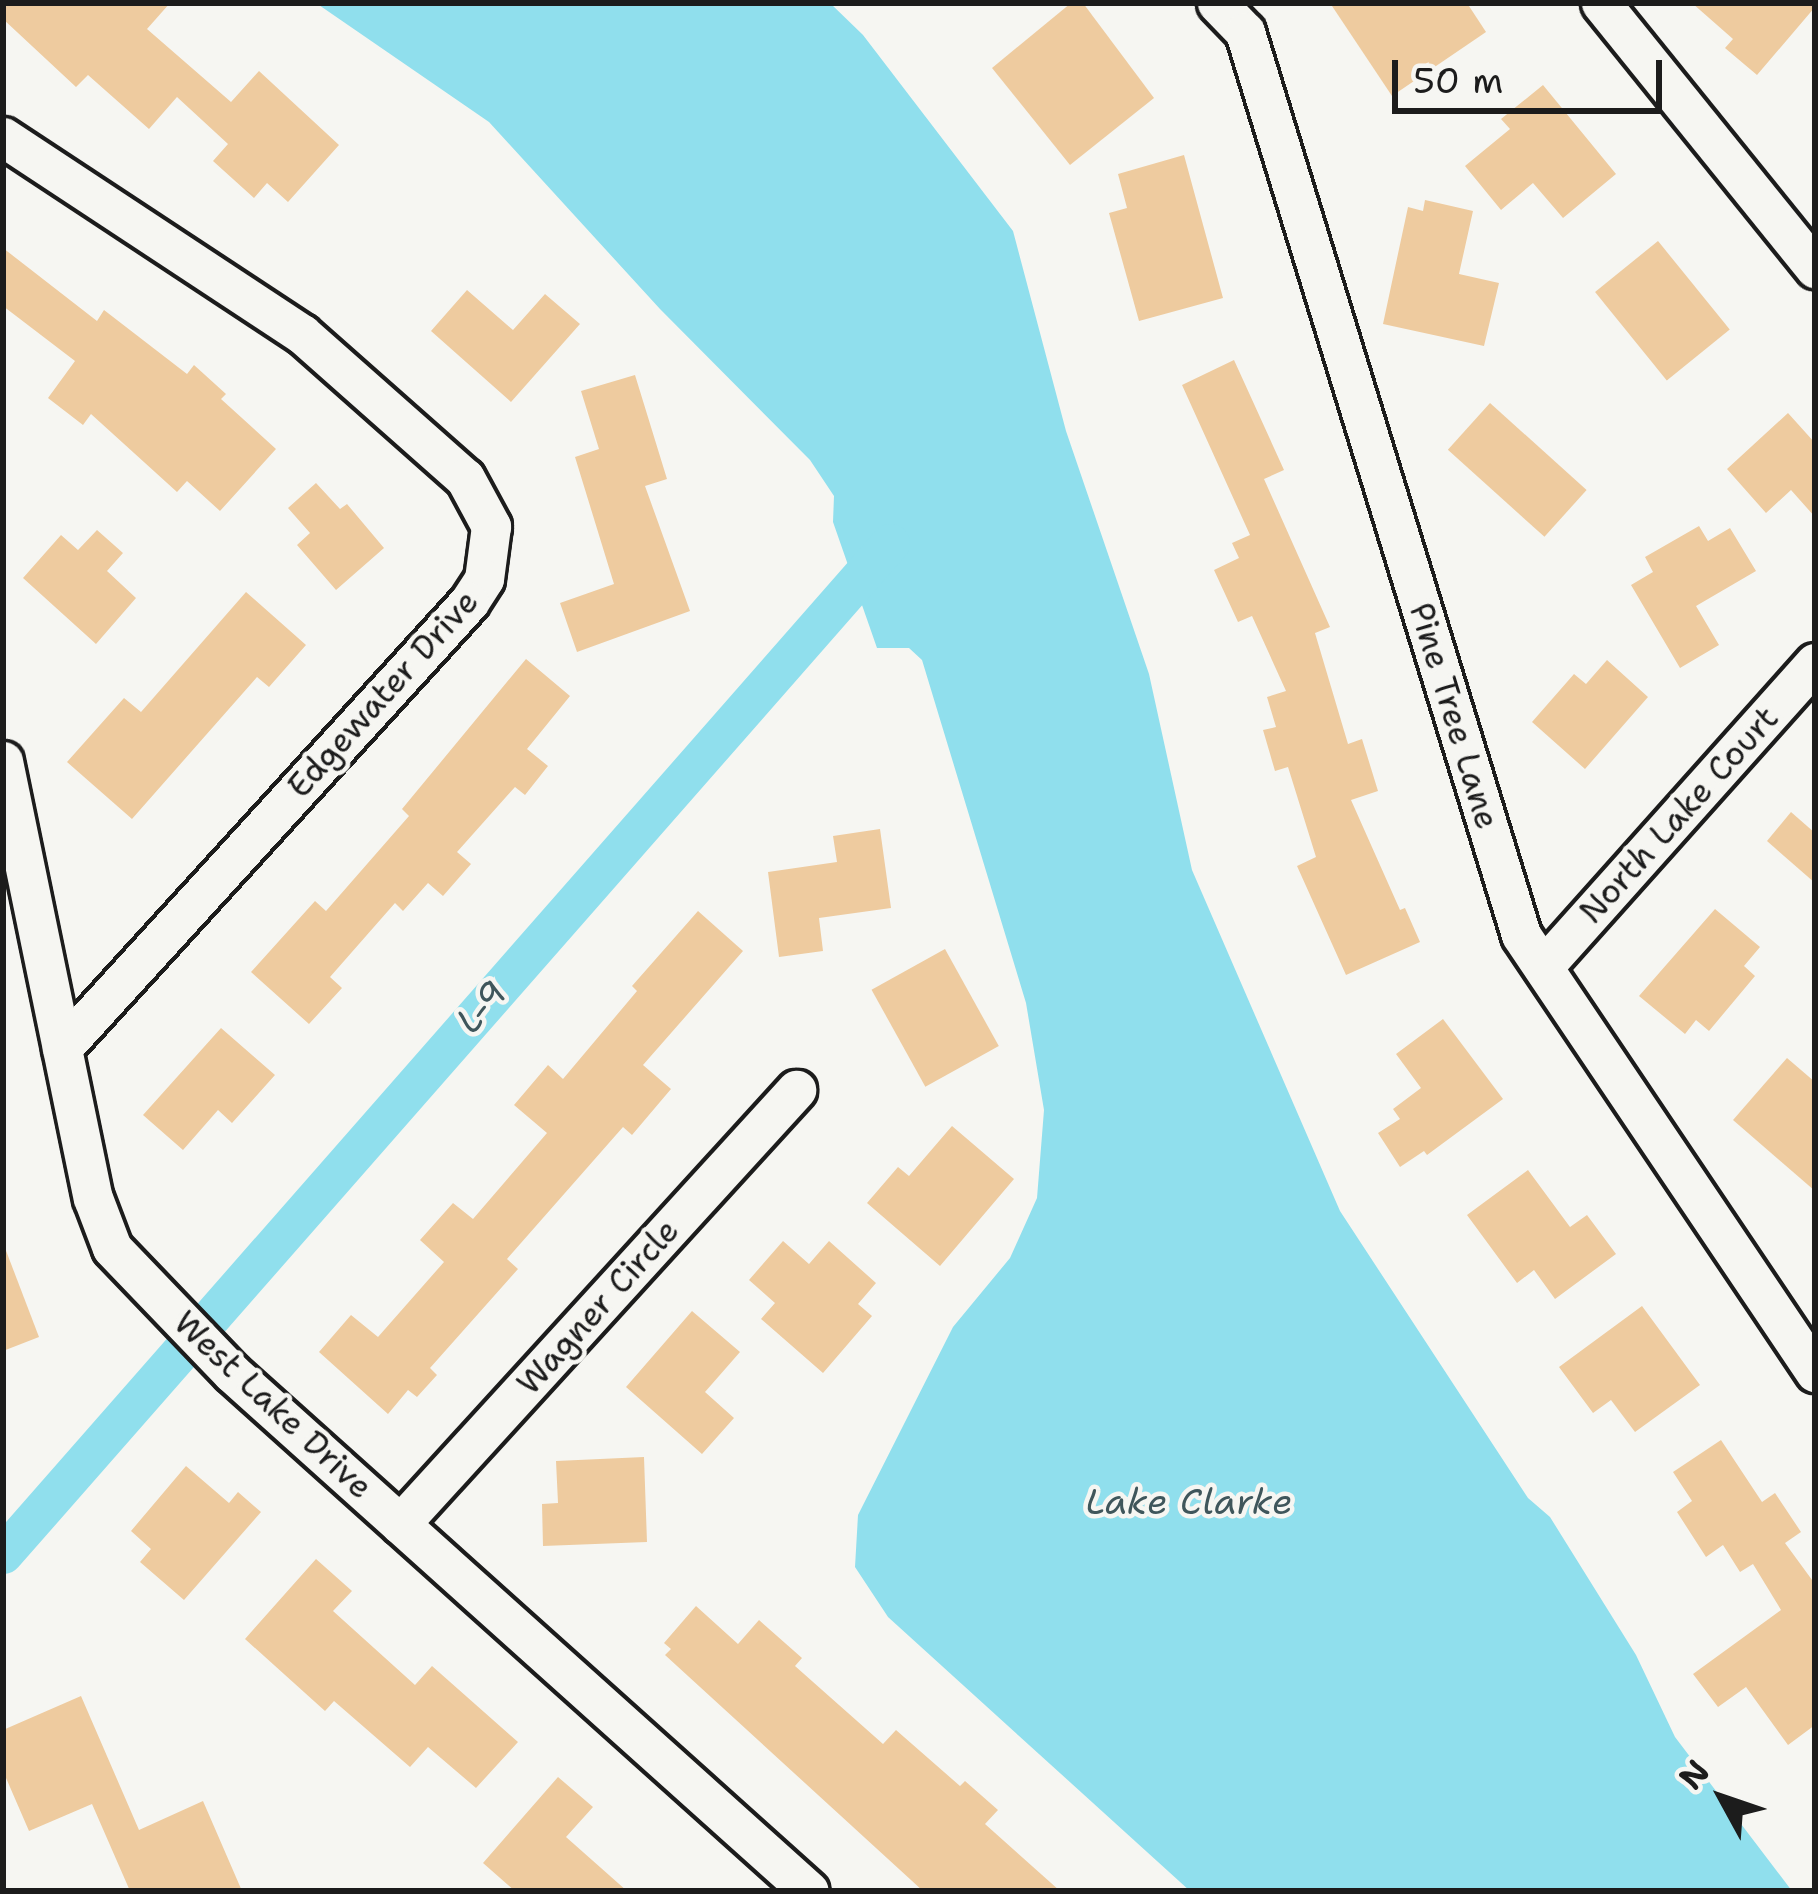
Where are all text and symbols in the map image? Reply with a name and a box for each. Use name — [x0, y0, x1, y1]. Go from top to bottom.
scale bar — [1398, 36, 1668, 110]
text: 50 m — [1413, 56, 1503, 105]
street label: Edgewater Drive — [279, 582, 487, 806]
street label: Pine Tree Lane — [1401, 598, 1507, 834]
street label: North Lake Court — [1571, 698, 1787, 932]
water label: L-9 — [447, 972, 515, 1042]
street label: Wagner Circle — [509, 1211, 687, 1403]
street label: West Lake Drive — [166, 1303, 380, 1507]
water label: Lake Clarke — [1086, 1480, 1292, 1524]
north arrow — [1662, 1738, 1782, 1858]
text: N — [1668, 1750, 1720, 1799]

